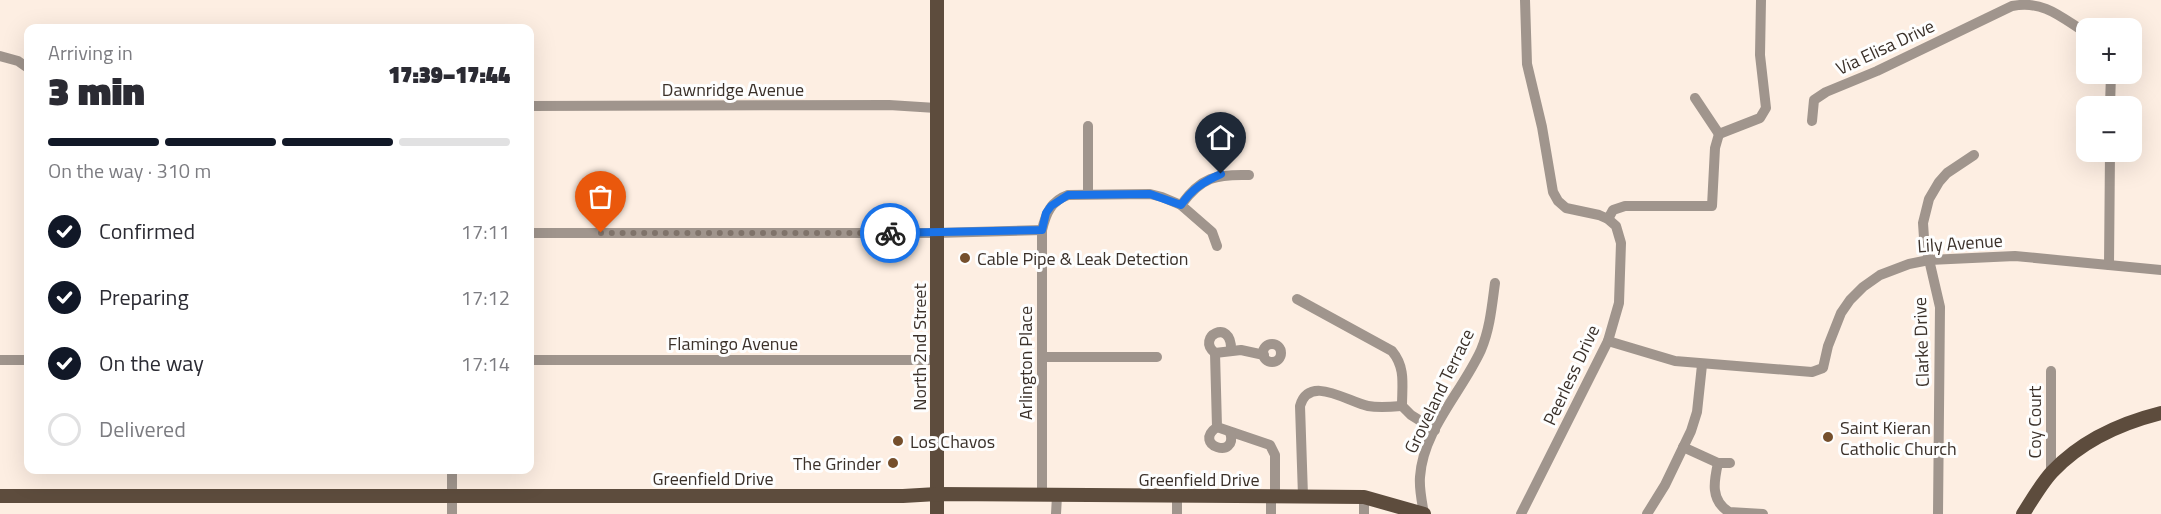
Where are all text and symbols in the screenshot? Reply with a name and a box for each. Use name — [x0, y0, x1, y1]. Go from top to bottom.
street label: Via Elisa Drive — [1831, 12, 1939, 82]
map controls — [2076, 18, 2142, 162]
button: + — [2076, 18, 2142, 84]
text: Arriving in — [48, 37, 133, 68]
text: 17:39–17:44 — [388, 58, 510, 92]
text: 3 min — [48, 61, 145, 120]
street label: Dawnridge Avenue — [662, 76, 804, 103]
button: − — [2076, 96, 2142, 162]
pin — [1195, 112, 1246, 174]
icon: home — [1204, 121, 1237, 154]
text: On the way · 310 m — [48, 155, 211, 186]
pin — [575, 171, 626, 233]
icon: bag — [584, 180, 617, 213]
courier — [860, 203, 920, 263]
text: Confirmed — [99, 214, 195, 248]
icon: check — [48, 215, 81, 248]
text: 17:11 — [461, 216, 510, 247]
icon: bike — [874, 217, 907, 250]
street label: Lily Avenue — [1916, 227, 2004, 259]
place label: Cable Pipe & Leak Detection — [977, 245, 1189, 272]
marker: Cable Pipe & Leak Detection — [958, 251, 972, 265]
text: Preparing — [99, 280, 189, 314]
icon: check — [48, 281, 81, 314]
text: 17:12 — [461, 282, 510, 313]
street label: North 2nd Street — [906, 283, 933, 411]
street label: Clarke Drive — [1906, 297, 1936, 387]
street label: Arlington Place — [1012, 306, 1039, 420]
street label: Peerless Drive — [1536, 320, 1606, 430]
street label: Groveland Terrace — [1397, 324, 1481, 458]
street label: Flamingo Avenue — [668, 330, 798, 357]
text: On the way — [99, 346, 204, 380]
icon: check — [48, 347, 81, 380]
text: 17:14 — [461, 348, 510, 379]
street label: Coy Court — [2021, 385, 2048, 458]
text: Delivered — [99, 412, 186, 446]
place label: Saint Kieran Catholic Church — [1840, 414, 1957, 462]
place label: Los Chavos — [910, 428, 995, 455]
marker: Saint Kieran Catholic Church — [1821, 430, 1835, 444]
marker: Los Chavos — [891, 434, 905, 448]
place label: The Grinder — [793, 450, 881, 477]
marker: The Grinder — [886, 456, 900, 470]
street label: Greenfield Drive — [653, 465, 773, 492]
street label: Greenfield Drive — [1139, 466, 1259, 493]

